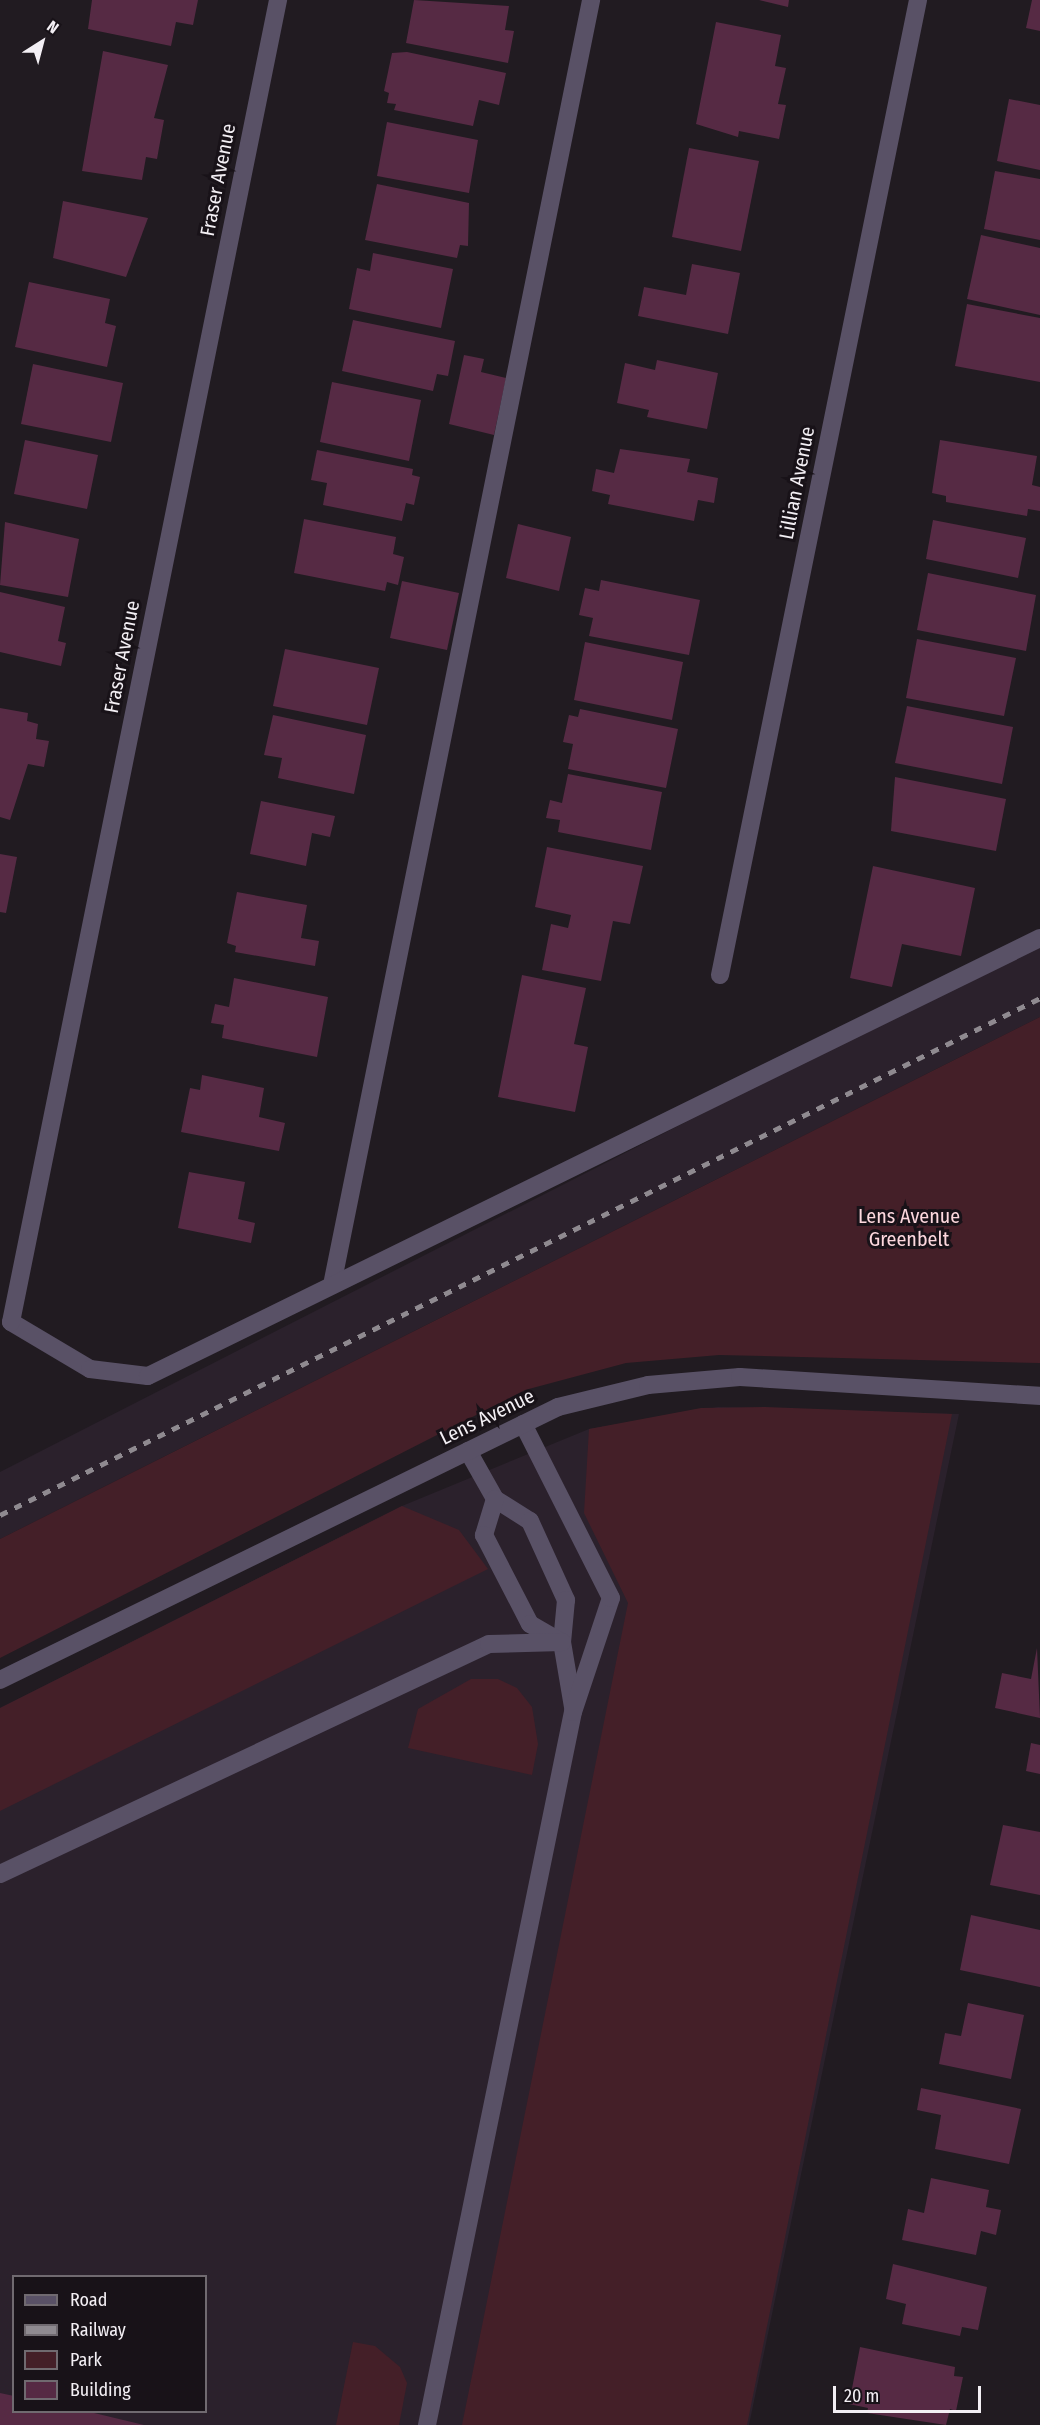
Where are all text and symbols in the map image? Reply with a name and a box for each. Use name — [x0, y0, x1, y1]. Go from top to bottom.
north arrow — [12, 12, 72, 72]
text: N — [43, 17, 62, 38]
street label: Fraser Avenue — [195, 122, 241, 238]
street label: Lillian Avenue — [774, 424, 820, 542]
street label: Fraser Avenue — [99, 599, 145, 715]
park label: Lens Avenue Greenbelt — [858, 1205, 960, 1252]
street label: Lens Avenue — [436, 1384, 538, 1450]
legend — [12, 2275, 207, 2413]
text: Road — [70, 2289, 107, 2311]
text: Railway — [70, 2319, 126, 2341]
text: Park — [70, 2349, 102, 2371]
scale bar — [836, 2374, 984, 2412]
text: Building — [70, 2379, 131, 2401]
text: 20 m — [844, 2385, 879, 2407]

